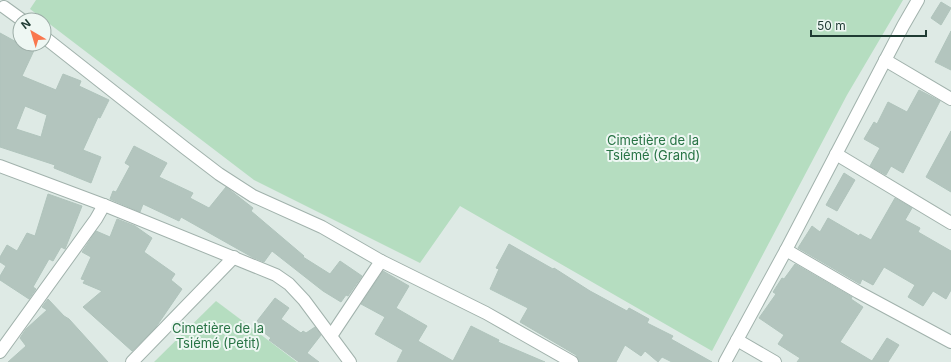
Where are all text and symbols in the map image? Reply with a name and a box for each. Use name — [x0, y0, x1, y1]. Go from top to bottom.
north arrow — [12, 12, 52, 52]
scale bar — [811, 12, 926, 38]
text: N — [18, 16, 33, 32]
text: 50 m — [817, 18, 846, 33]
park label: Cimetière de la Tsiémé (Grand) — [606, 132, 700, 163]
park label: Cimetière de la Tsiémé (Petit) — [172, 320, 264, 351]

